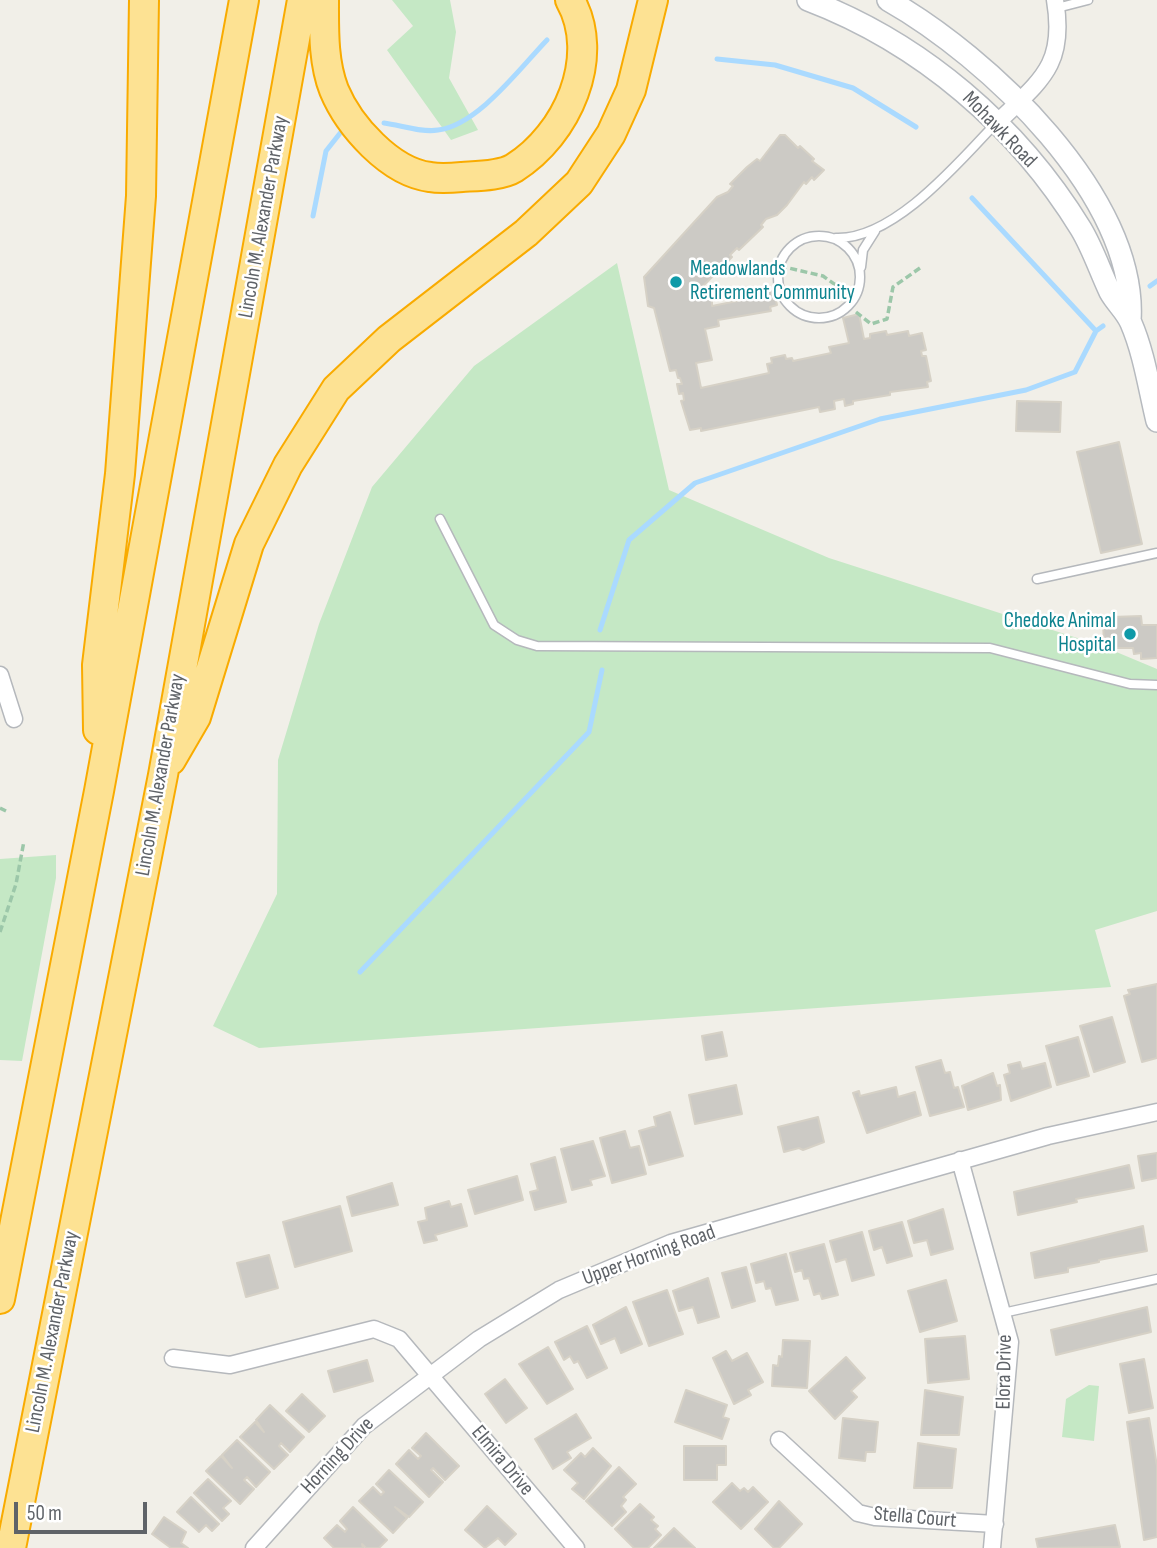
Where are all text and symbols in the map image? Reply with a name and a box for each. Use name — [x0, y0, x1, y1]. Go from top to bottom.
street label: Mohawk Road — [956, 87, 1042, 173]
street label: Lincoln M. Alexander Parkway — [234, 114, 294, 320]
place label: Meadowlands Retirement Community — [690, 257, 855, 307]
marker: Meadowlands Retirement Community — [668, 274, 684, 290]
place label: Chedoke Animal Hospital — [1004, 609, 1116, 659]
marker: Chedoke Animal Hospital — [1122, 626, 1138, 642]
street label: Lincoln M. Alexander Parkway — [131, 672, 191, 878]
street label: Upper Horning Road — [579, 1220, 719, 1292]
street label: Lincoln M. Alexander Parkway — [21, 1229, 85, 1435]
street label: Elora Drive — [992, 1334, 1018, 1410]
street label: Horning Drive — [296, 1412, 380, 1500]
street label: Elmira Drive — [465, 1421, 539, 1501]
scale bar — [18, 1488, 150, 1532]
text: 50 m — [27, 1501, 62, 1526]
street label: Stella Court — [873, 1502, 957, 1534]

